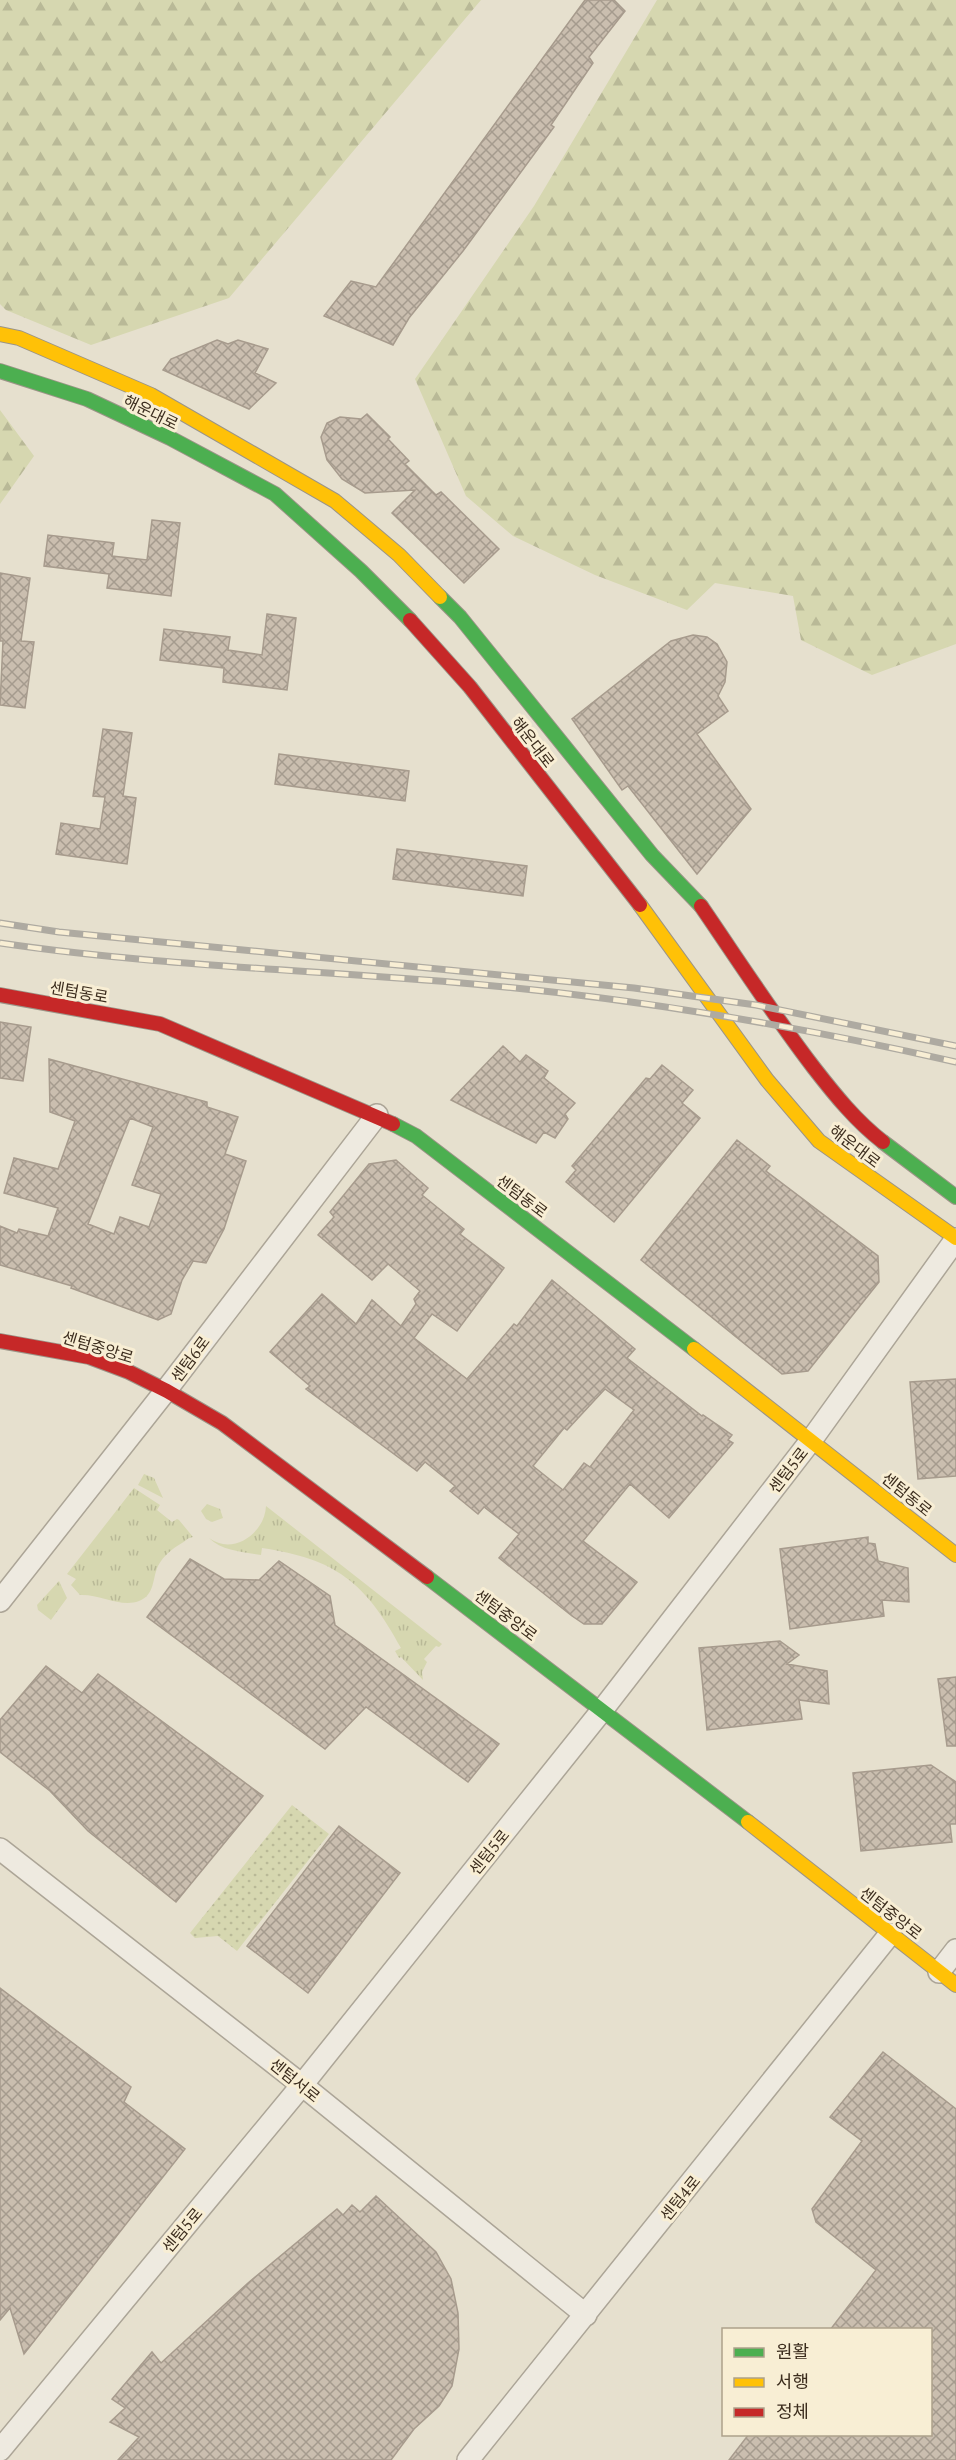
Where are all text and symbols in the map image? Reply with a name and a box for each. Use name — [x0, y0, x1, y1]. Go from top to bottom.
street label: 해운대로 — [120, 389, 183, 435]
street label: 해운대로 — [506, 712, 560, 772]
street label: 센텀동로 — [48, 976, 110, 1008]
street label: 해운대로 — [825, 1119, 885, 1173]
street label: 센텀동로 — [492, 1169, 552, 1223]
street label: 센텀중앙로 — [60, 1326, 137, 1368]
street label: 센텀6로 — [165, 1331, 215, 1387]
street label: 센텀5로 — [763, 1442, 813, 1498]
street label: 센텀동로 — [877, 1467, 937, 1521]
street label: 센텀중앙로 — [470, 1584, 542, 1646]
street label: 센텀5로 — [464, 1824, 514, 1879]
street label: 센텀중앙로 — [855, 1882, 927, 1944]
street label: 센텀서로 — [265, 2053, 325, 2107]
street label: 센텀4로 — [655, 2170, 705, 2225]
street label: 센텀5로 — [157, 2203, 208, 2257]
legend — [722, 2328, 932, 2436]
text: 원활 — [776, 2339, 809, 2363]
text: 서행 — [776, 2369, 809, 2393]
text: 정체 — [776, 2399, 809, 2423]

